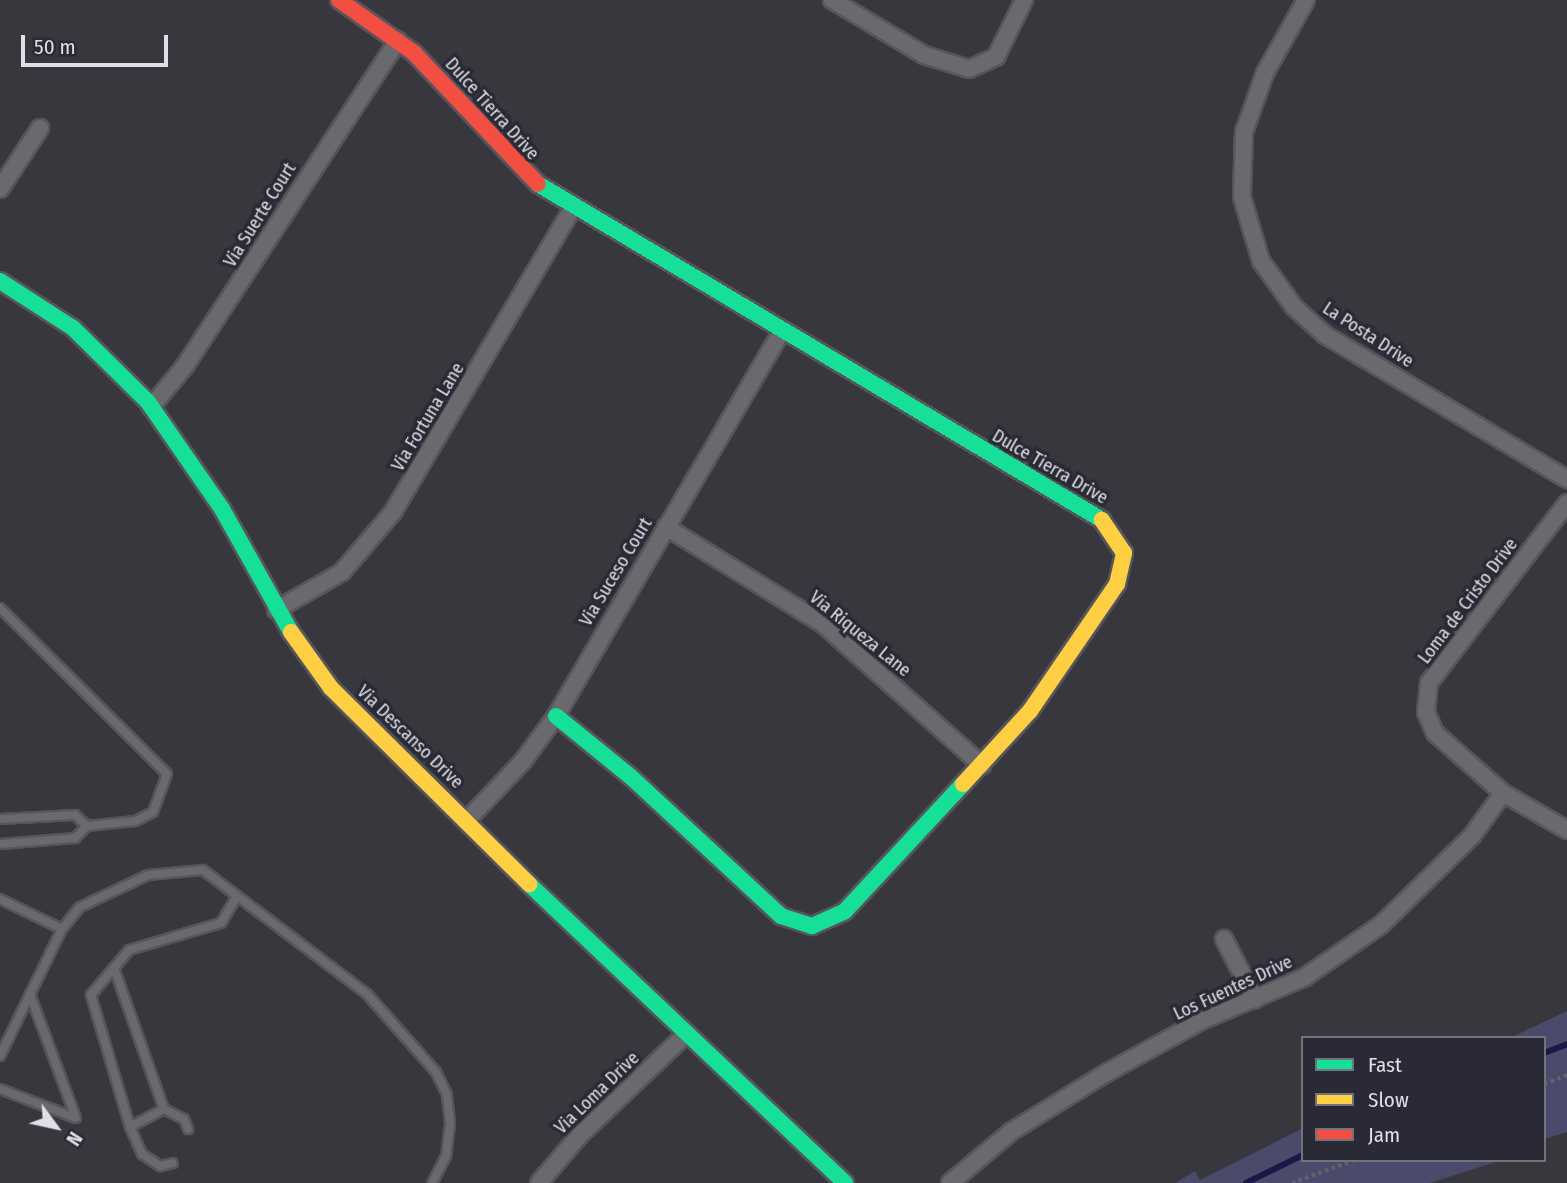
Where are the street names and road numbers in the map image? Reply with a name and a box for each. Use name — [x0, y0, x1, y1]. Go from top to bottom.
street label: Dulce Tierra Drive — [440, 53, 544, 165]
street label: Via Suerte Court — [219, 159, 301, 271]
street label: La Posta Drive — [1319, 298, 1417, 372]
street label: Via Fortuna Lane — [387, 359, 469, 475]
street label: Dulce Tierra Drive — [988, 425, 1112, 509]
street label: Via Suceso Court — [575, 514, 657, 630]
street label: Loma de Cristo Drive — [1414, 534, 1522, 668]
street label: Via Riqueza Lane — [805, 587, 915, 681]
street label: Via Descanso Drive — [352, 681, 468, 793]
street label: Los Fuentes Drive — [1170, 951, 1296, 1025]
street label: Via Loma Drive — [550, 1047, 644, 1139]

